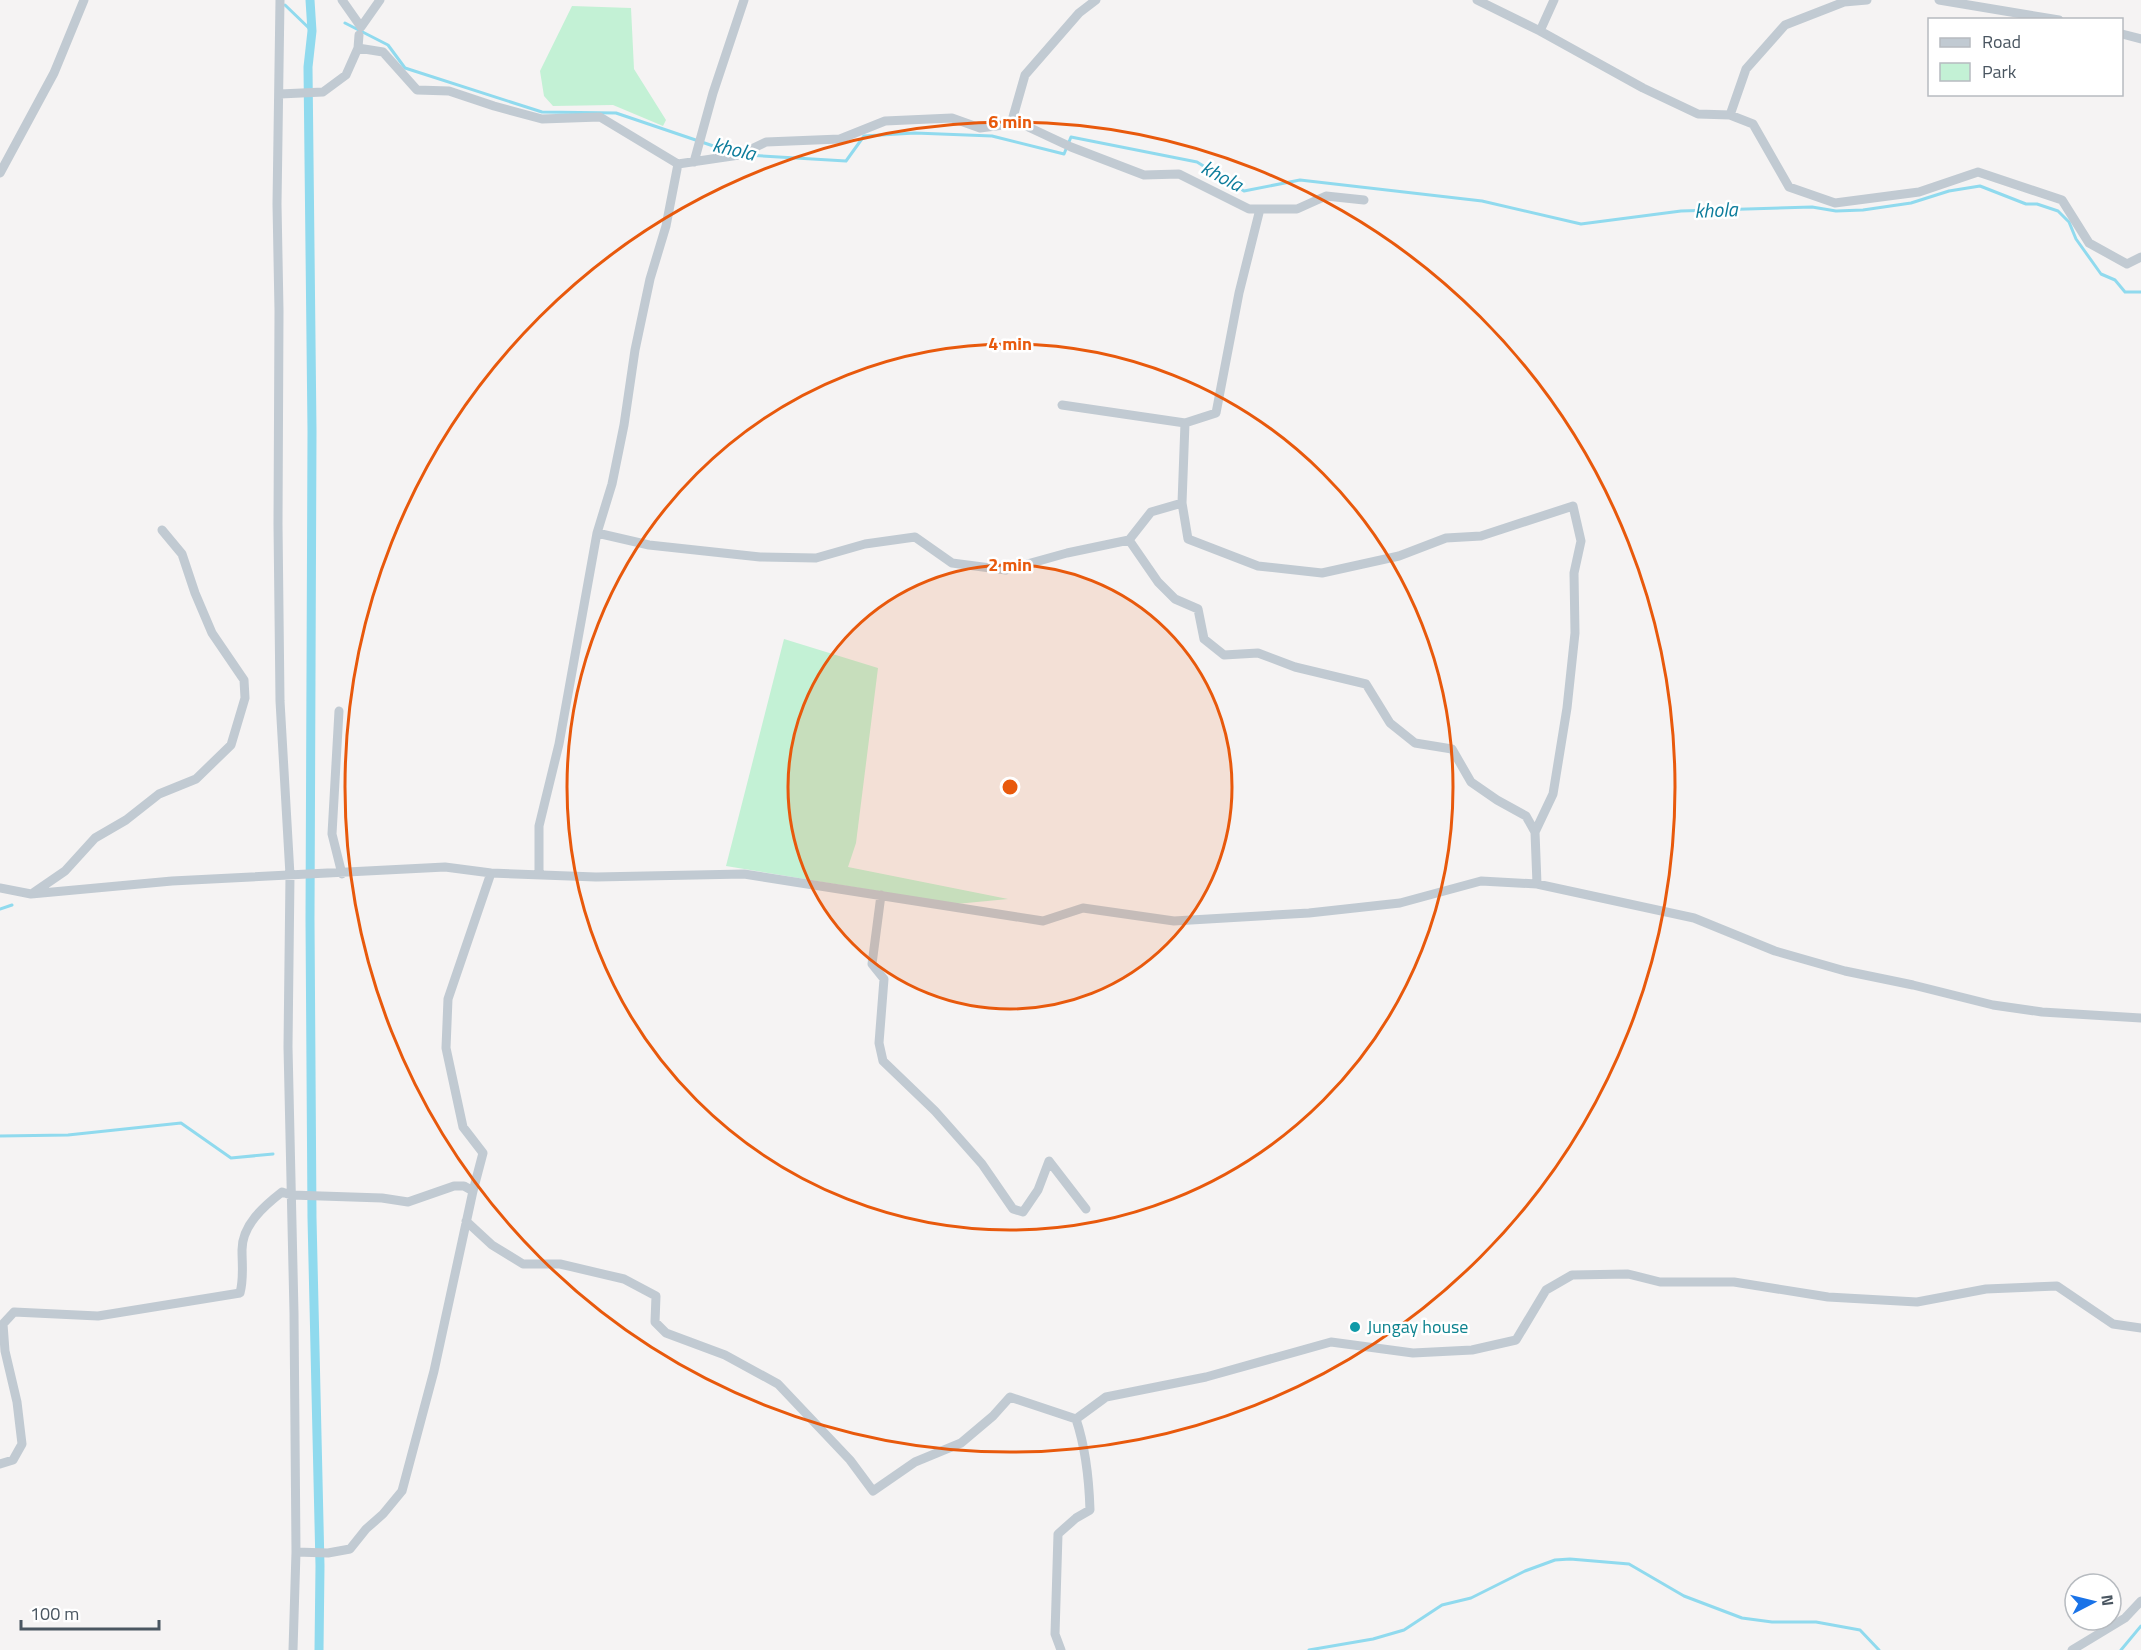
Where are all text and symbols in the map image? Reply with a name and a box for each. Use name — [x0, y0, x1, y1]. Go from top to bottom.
legend — [1928, 18, 2123, 96]
text: Road — [1982, 28, 2021, 55]
text: Park — [1982, 58, 2017, 85]
text: 6 min — [988, 108, 1032, 135]
water label: khola — [710, 129, 760, 169]
water label: khola — [1196, 152, 1249, 200]
water label: khola — [1694, 193, 1739, 226]
text: 4 min — [988, 330, 1032, 357]
text: 2 min — [988, 551, 1032, 578]
centre of rings — [1000, 777, 1020, 797]
place label: Jungay house — [1367, 1313, 1468, 1340]
marker: Jungay house — [1348, 1320, 1362, 1334]
north arrow — [2063, 1572, 2123, 1632]
scale bar — [21, 1593, 159, 1631]
text: N — [2095, 1593, 2120, 1607]
text: 100 m — [30, 1600, 79, 1627]

